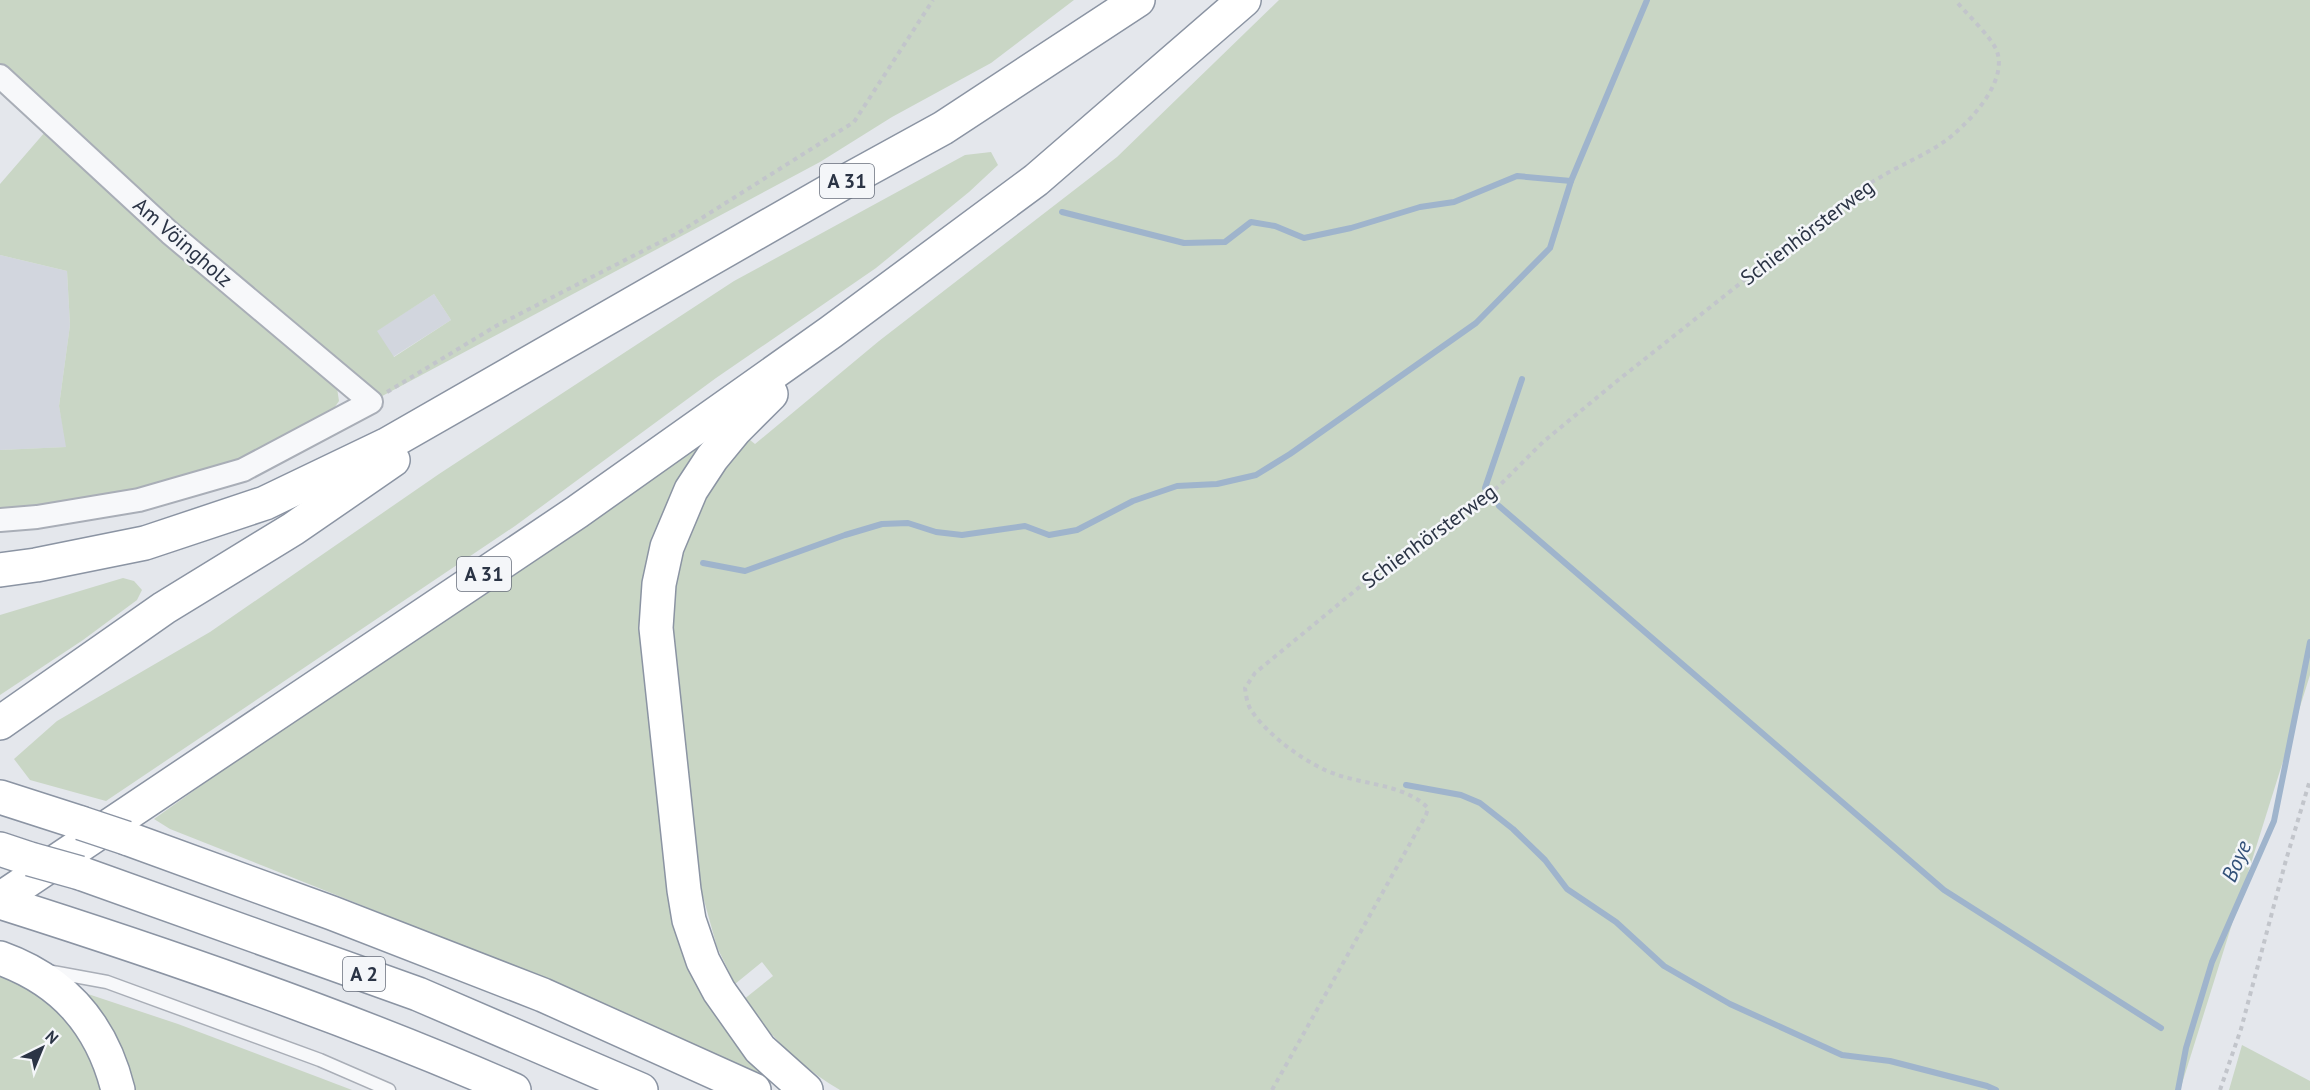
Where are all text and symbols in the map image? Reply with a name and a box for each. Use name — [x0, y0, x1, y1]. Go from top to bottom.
road number: A 31 — [820, 164, 874, 198]
street label: Schienhörsterweg — [1735, 173, 1879, 291]
street label: Am Vöingholz — [128, 191, 238, 293]
street label: Schienhörsterweg — [1356, 478, 1502, 594]
road number: A 31 — [457, 557, 511, 591]
water label: Boye — [2215, 835, 2258, 886]
road number: A 2 — [343, 957, 385, 991]
north arrow — [12, 1018, 72, 1078]
text: N — [42, 1026, 63, 1048]

